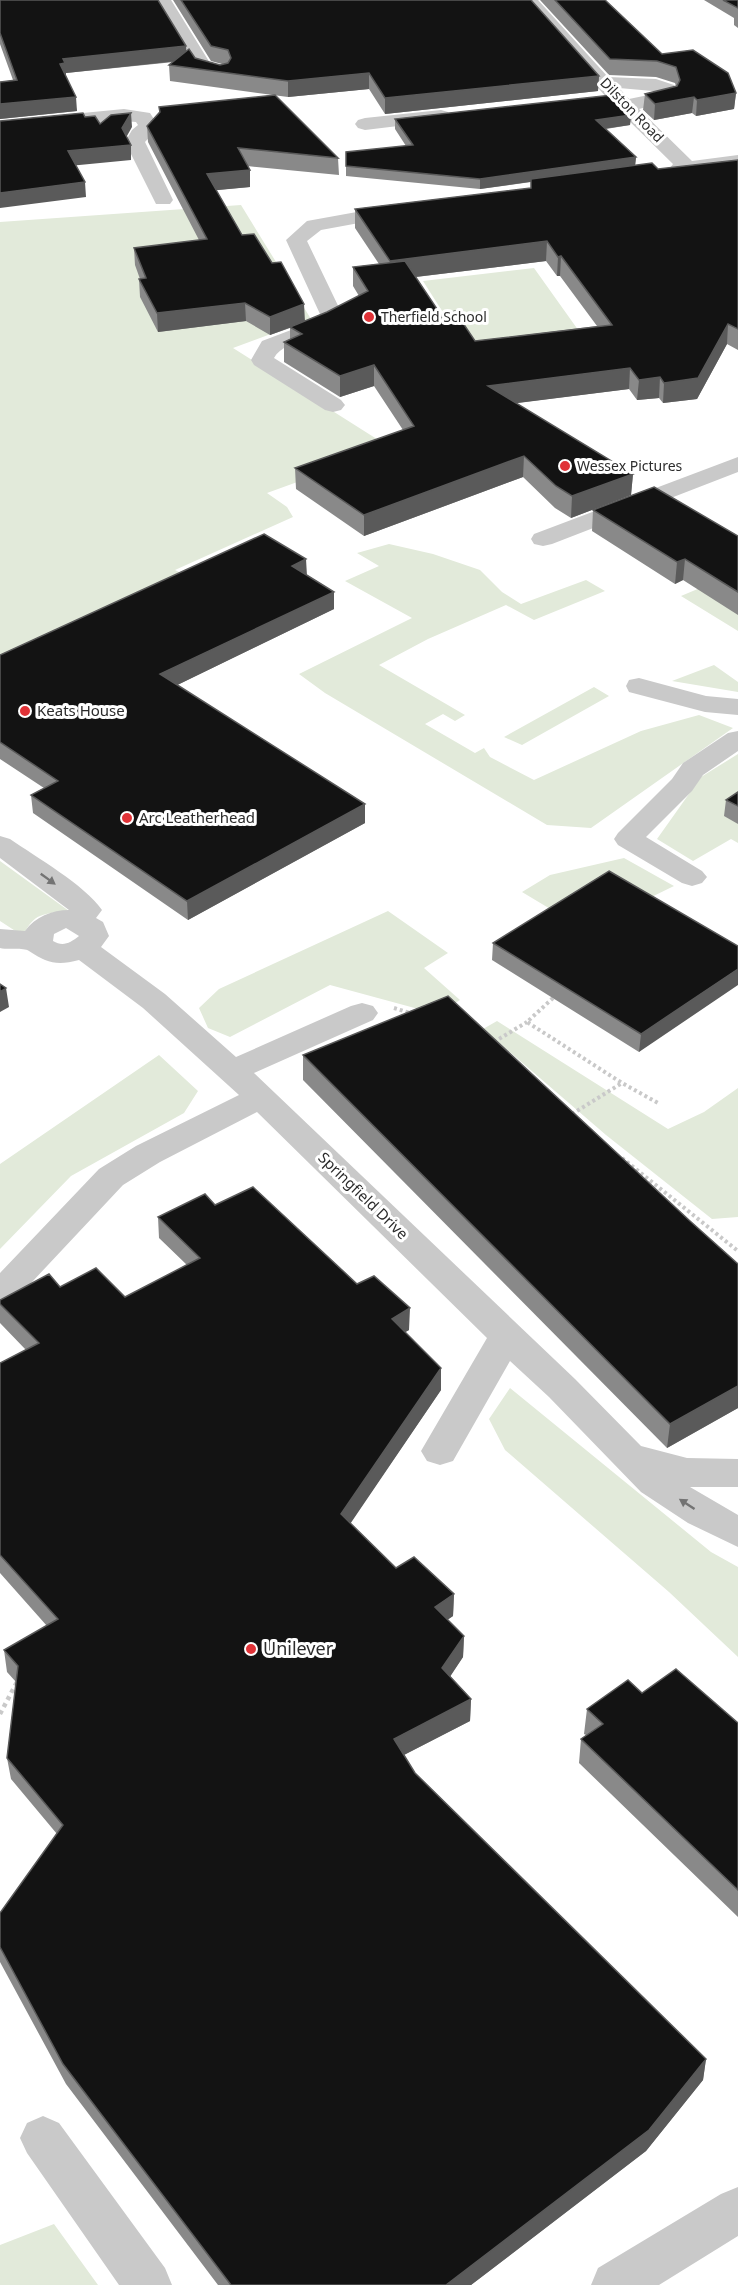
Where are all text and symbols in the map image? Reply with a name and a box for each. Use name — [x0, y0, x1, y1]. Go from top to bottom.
street label: Dilston Road — [596, 73, 668, 146]
place label: Therfield School — [381, 307, 487, 326]
marker: Therfield School — [362, 310, 376, 324]
place label: Wessex Pictures — [577, 456, 683, 475]
marker: Wessex Pictures — [558, 459, 572, 473]
place label: Keats House — [37, 700, 125, 720]
marker: Keats House — [18, 704, 32, 718]
place label: Arc Leatherhead — [139, 807, 255, 827]
marker: Arc Leatherhead — [120, 811, 134, 825]
one-way arrow — [39, 873, 55, 885]
street label: Springfield Drive — [314, 1147, 413, 1243]
one-way arrow — [679, 1498, 695, 1509]
place label: Unilever — [263, 1636, 334, 1660]
marker: Unilever — [244, 1642, 258, 1656]

